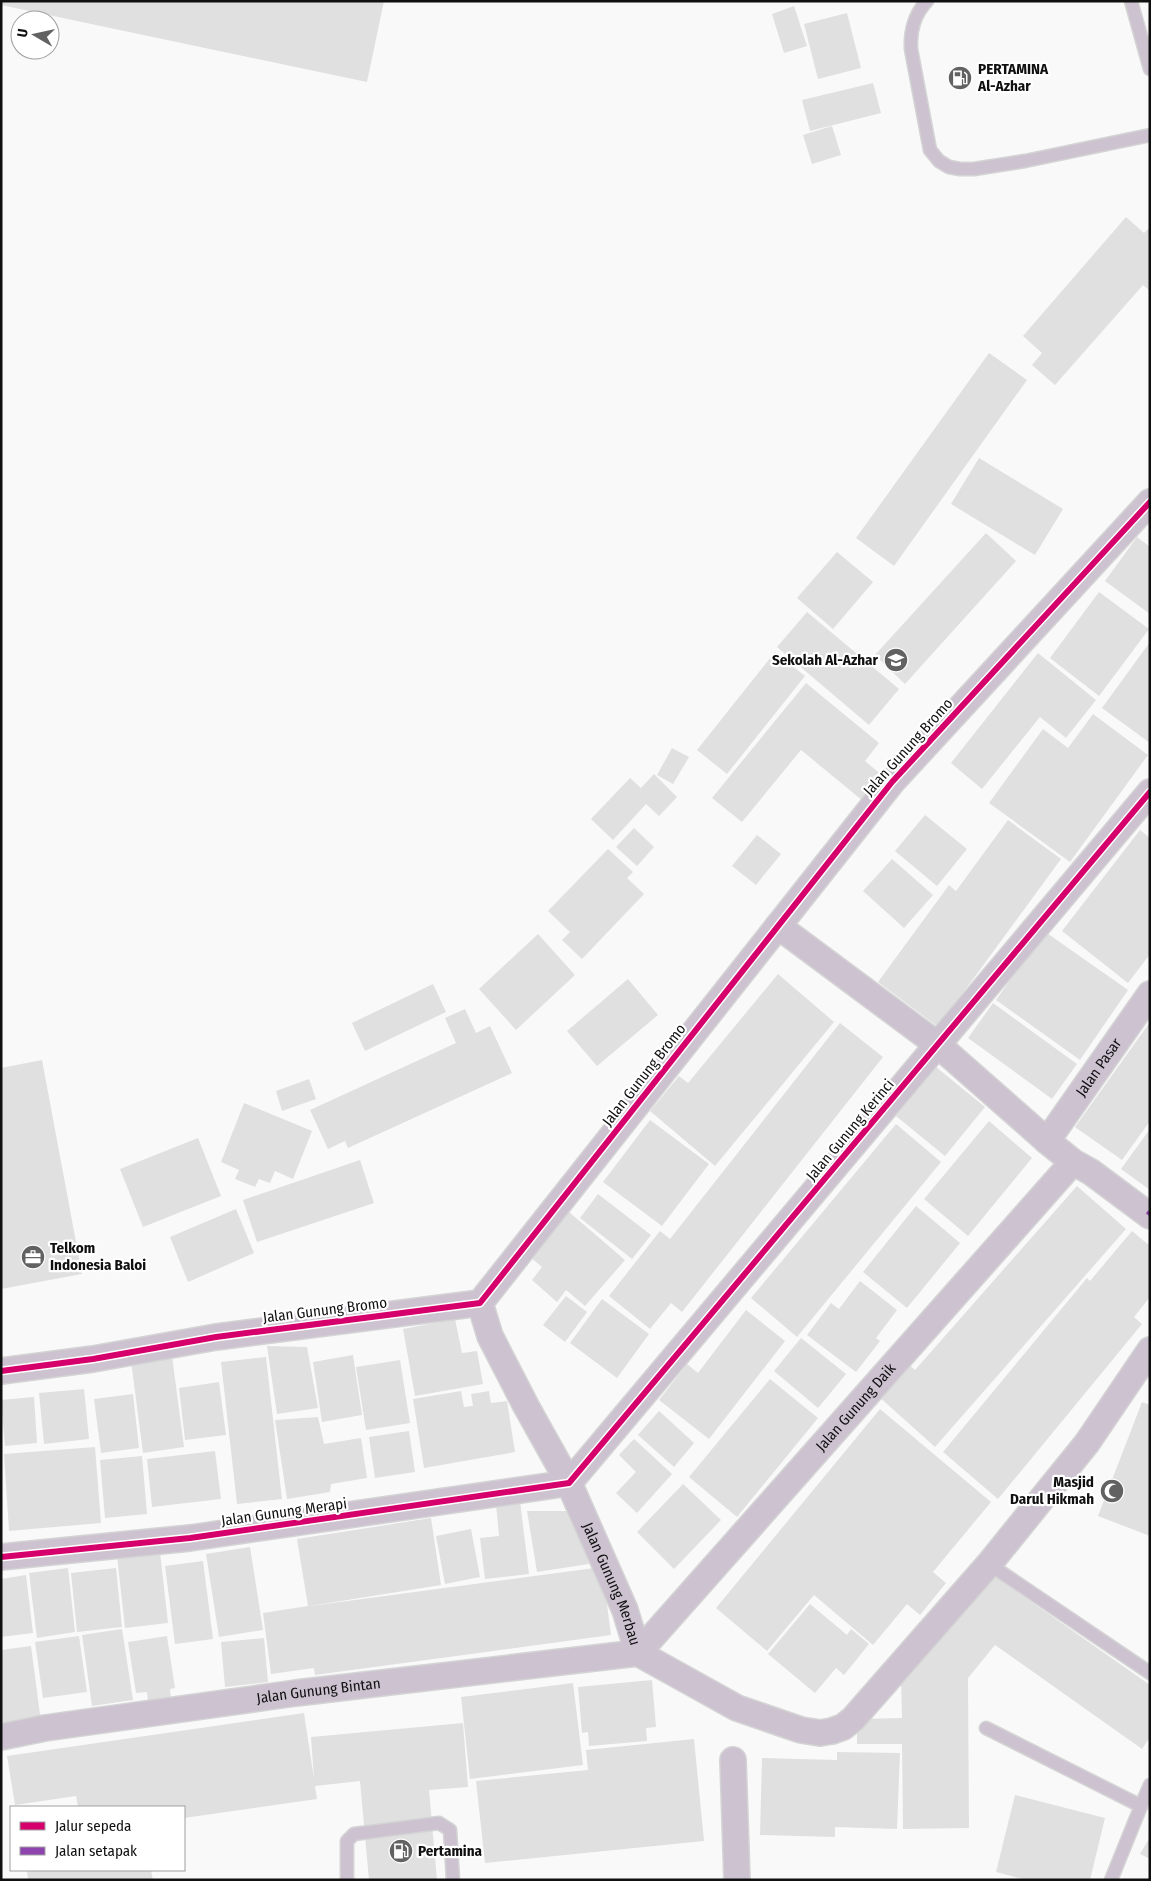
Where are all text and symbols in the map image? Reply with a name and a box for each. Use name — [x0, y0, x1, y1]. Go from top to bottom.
north arrow — [10, 10, 60, 60]
text: U — [14, 28, 32, 38]
place label: PERTAMINA Al-Azhar — [977, 60, 1049, 95]
fuel station icon: PERTAMINA Al-Azhar — [947, 65, 973, 91]
school or university icon: Sekolah Al-Azhar — [883, 647, 909, 673]
place label: Sekolah Al-Azhar — [772, 651, 878, 669]
street label: Jalan Gunung Bromo — [860, 694, 957, 799]
street label: Jalan Gunung Bromo — [598, 1020, 690, 1130]
street label: Jalan Pasar — [1072, 1034, 1126, 1100]
street label: Jalan Gunung Kerinci — [802, 1076, 898, 1184]
place label: Telkom Indonesia Baloi — [50, 1239, 146, 1274]
office icon: Telkom Indonesia Baloi — [20, 1244, 46, 1270]
street label: Jalan Gunung Bromo — [262, 1293, 388, 1327]
street label: Jalan Gunung Daik — [812, 1360, 899, 1455]
place label: Masjid Darul Hikmah — [1010, 1473, 1094, 1508]
mosque icon: Masjid Darul Hikmah — [1099, 1478, 1125, 1504]
street label: Jalan Gunung Merapi — [220, 1494, 348, 1530]
street label: Jalan Gunung Merbau — [579, 1520, 644, 1647]
street label: Jalan Gunung Bintan — [255, 1674, 381, 1707]
legend — [10, 1806, 185, 1871]
text: Jalur sepeda — [55, 1817, 131, 1835]
fuel station icon: Pertamina — [388, 1838, 414, 1864]
text: Jalan setapak — [55, 1842, 137, 1860]
place label: Pertamina — [418, 1842, 483, 1860]

